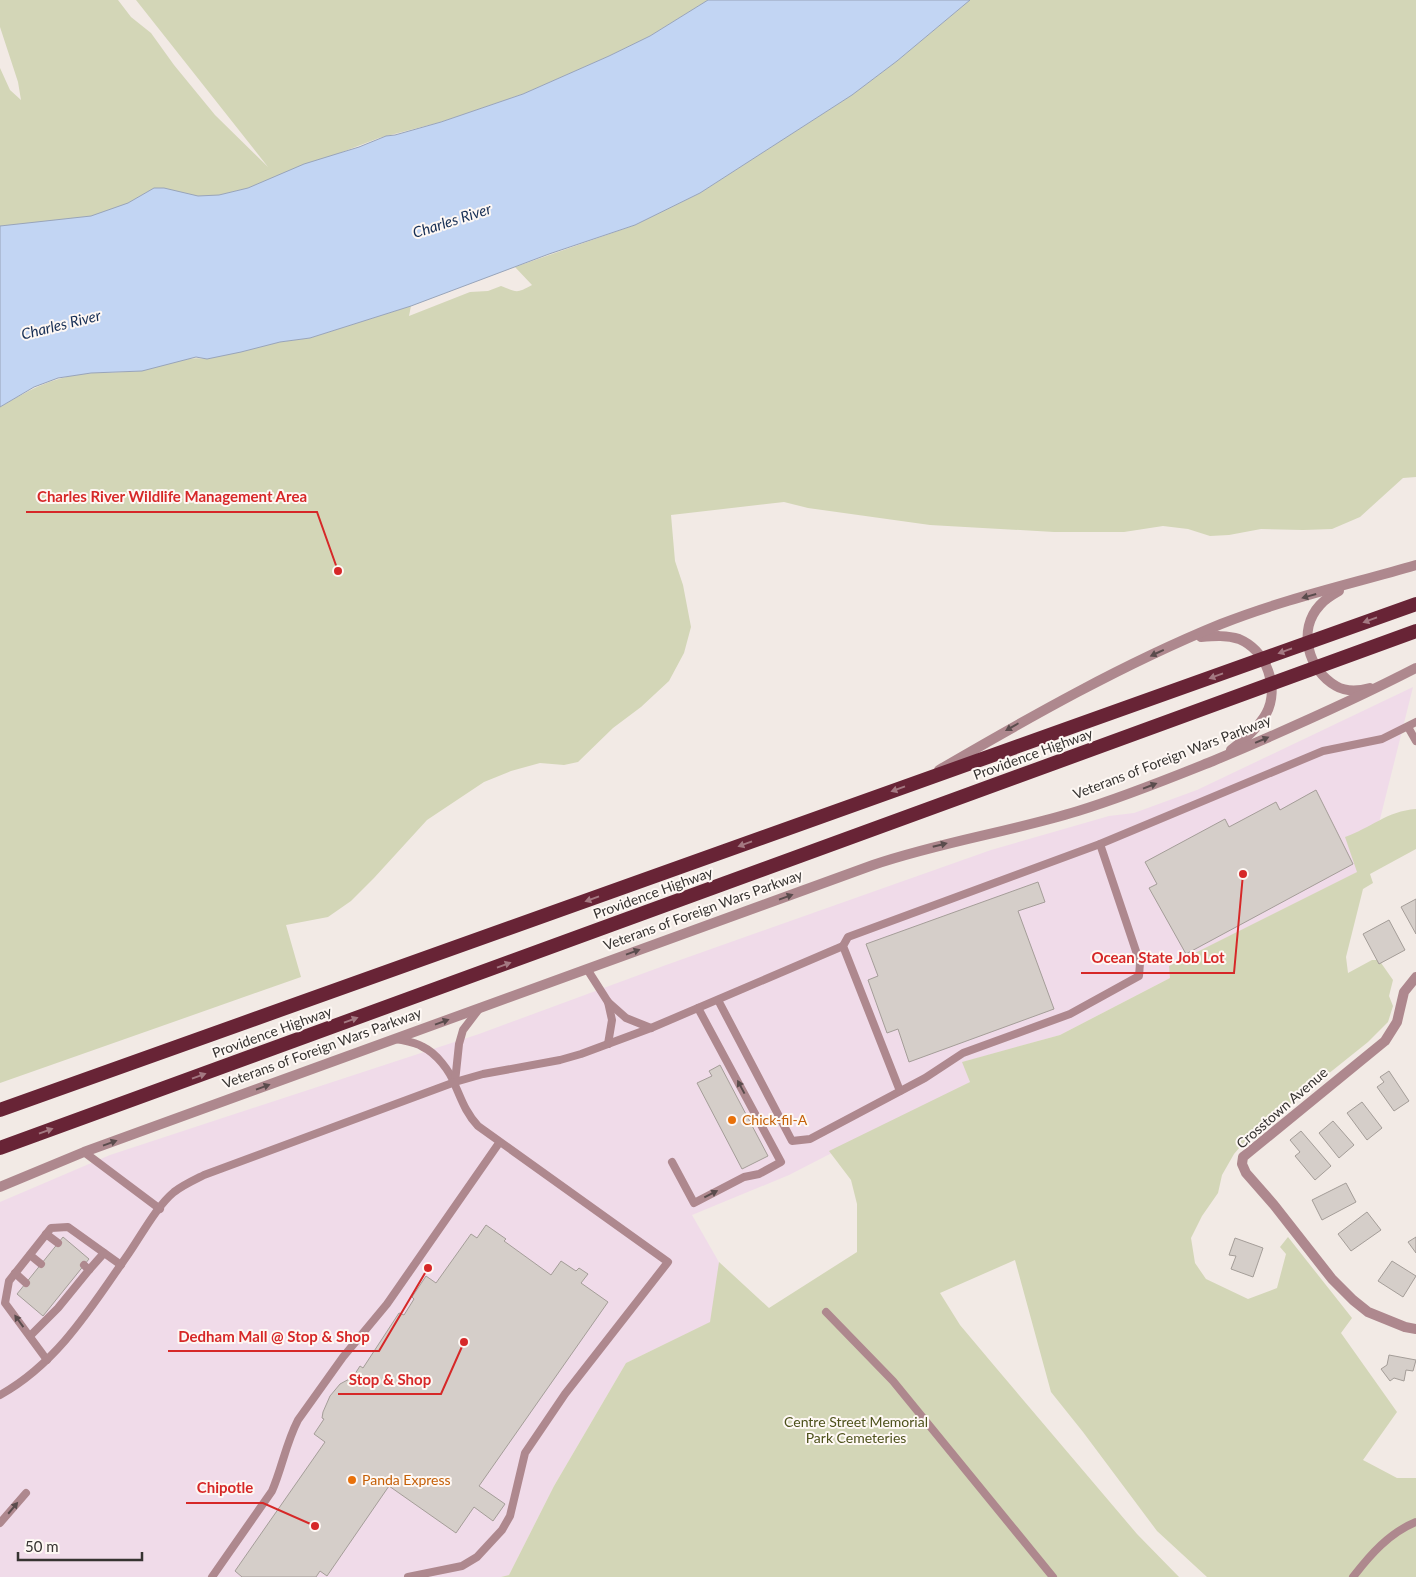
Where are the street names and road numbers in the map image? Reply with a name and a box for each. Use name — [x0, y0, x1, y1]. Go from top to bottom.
street label: Veterans of Foreign Wars Parkway — [1071, 711, 1274, 802]
street label: Providence Highway — [971, 724, 1096, 783]
street label: Providence Highway — [591, 863, 716, 922]
street label: Veterans of Foreign Wars Parkway — [601, 865, 805, 954]
street label: Providence Highway — [210, 1002, 335, 1061]
street label: Veterans of Foreign Wars Parkway — [220, 1003, 424, 1092]
street label: Crosstown Avenue — [1233, 1063, 1331, 1152]

